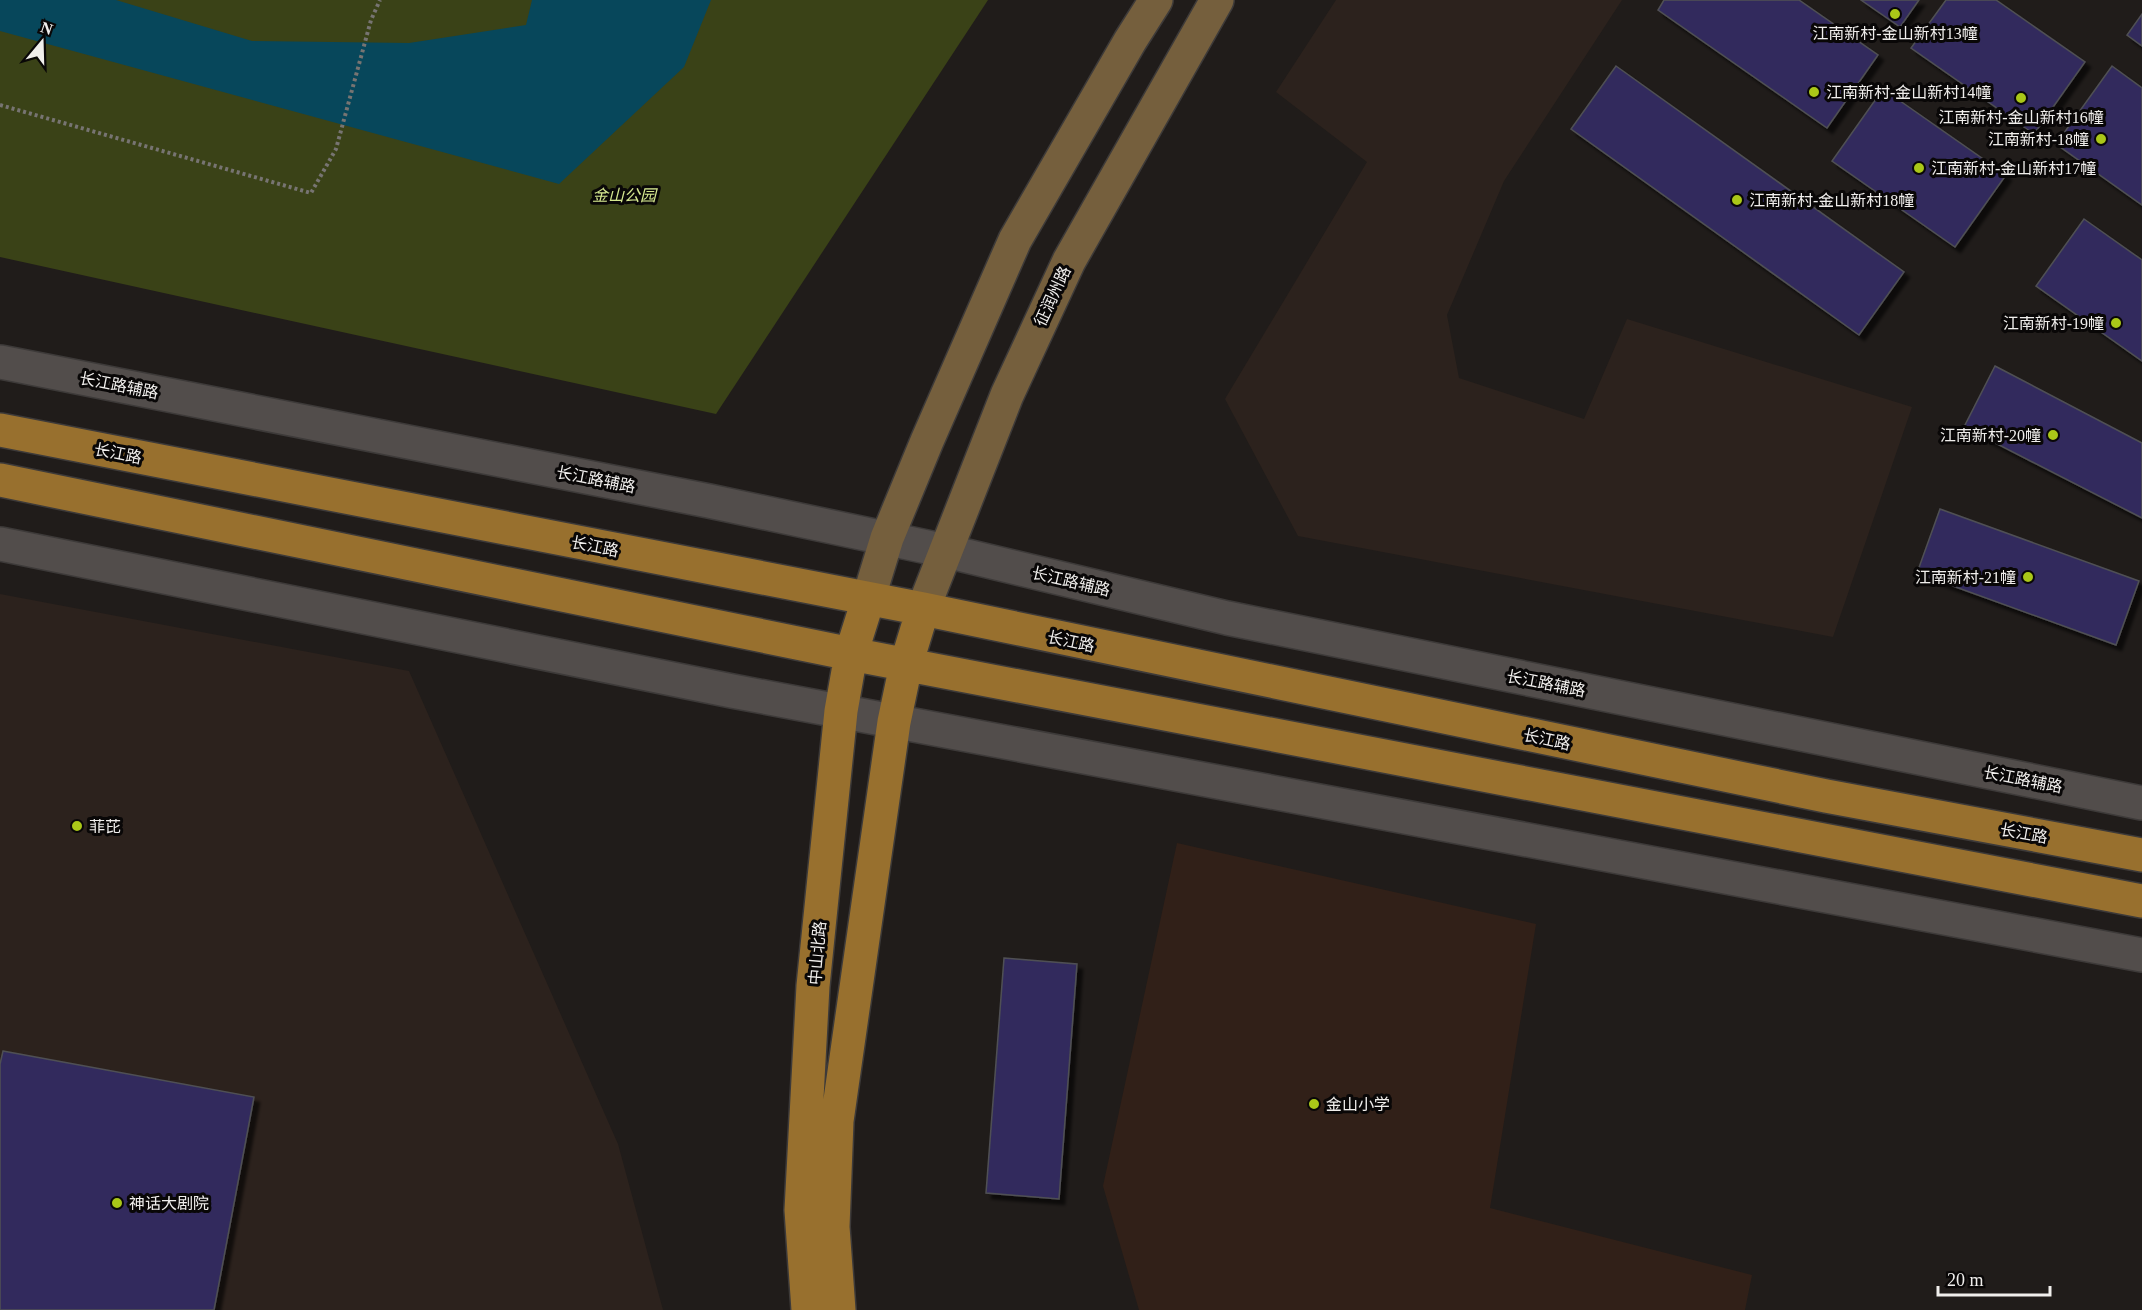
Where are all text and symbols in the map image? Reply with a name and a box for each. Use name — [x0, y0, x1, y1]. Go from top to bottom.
marker: 江南新村-金山新村13幢 — [1888, 7, 1902, 21]
north arrow — [12, 12, 72, 72]
text: N — [38, 18, 55, 38]
place label: 江南新村-金山新村13幢 — [1812, 25, 1978, 42]
place label: 江南新村-金山新村14幢 — [1826, 84, 1991, 101]
marker: 江南新村-金山新村14幢 — [1807, 85, 1821, 99]
marker: 江南新村-金山新村16幢 — [2014, 91, 2028, 105]
place label: 江南新村-金山新村16幢 — [1938, 109, 2104, 126]
place label: 江南新村-18幢 — [1988, 131, 2089, 148]
marker: 江南新村-18幢 — [2094, 132, 2108, 146]
place label: 江南新村-金山新村17幢 — [1931, 160, 2096, 177]
marker: 江南新村-金山新村17幢 — [1912, 161, 1926, 175]
park label: 金山公园 — [592, 187, 658, 204]
place label: 江南新村-金山新村18幢 — [1749, 192, 1914, 209]
marker: 江南新村-金山新村18幢 — [1730, 193, 1744, 207]
street label: 征润州路 — [1031, 264, 1074, 329]
place label: 江南新村-19幢 — [2003, 315, 2104, 332]
marker: 江南新村-19幢 — [2109, 316, 2123, 330]
street label: 长江路辅路 — [78, 370, 160, 401]
place label: 江南新村-20幢 — [1940, 427, 2041, 444]
marker: 江南新村-20幢 — [2046, 428, 2060, 442]
street label: 长江路 — [93, 441, 143, 466]
street label: 长江路辅路 — [555, 464, 637, 495]
street label: 长江路 — [570, 534, 620, 559]
street label: 长江路辅路 — [1030, 564, 1112, 599]
place label: 江南新村-21幢 — [1915, 569, 2016, 586]
marker: 江南新村-21幢 — [2021, 570, 2035, 584]
street label: 长江路 — [1046, 628, 1096, 655]
street label: 长江路辅路 — [1505, 668, 1587, 699]
street label: 长江路 — [1522, 726, 1572, 753]
street label: 长江路辅路 — [1982, 764, 2064, 795]
place label: 菲芘 — [89, 818, 121, 835]
marker: 菲芘 — [70, 819, 84, 833]
street label: 长江路 — [1999, 821, 2049, 846]
street label: 中山北路 — [806, 920, 829, 986]
place label: 金山小学 — [1326, 1096, 1390, 1113]
marker: 金山小学 — [1307, 1097, 1321, 1111]
place label: 神话大剧院 — [129, 1195, 209, 1212]
marker: 神话大剧院 — [110, 1196, 124, 1210]
scale bar — [1938, 1259, 2050, 1297]
text: 20 m — [1947, 1270, 1984, 1290]

